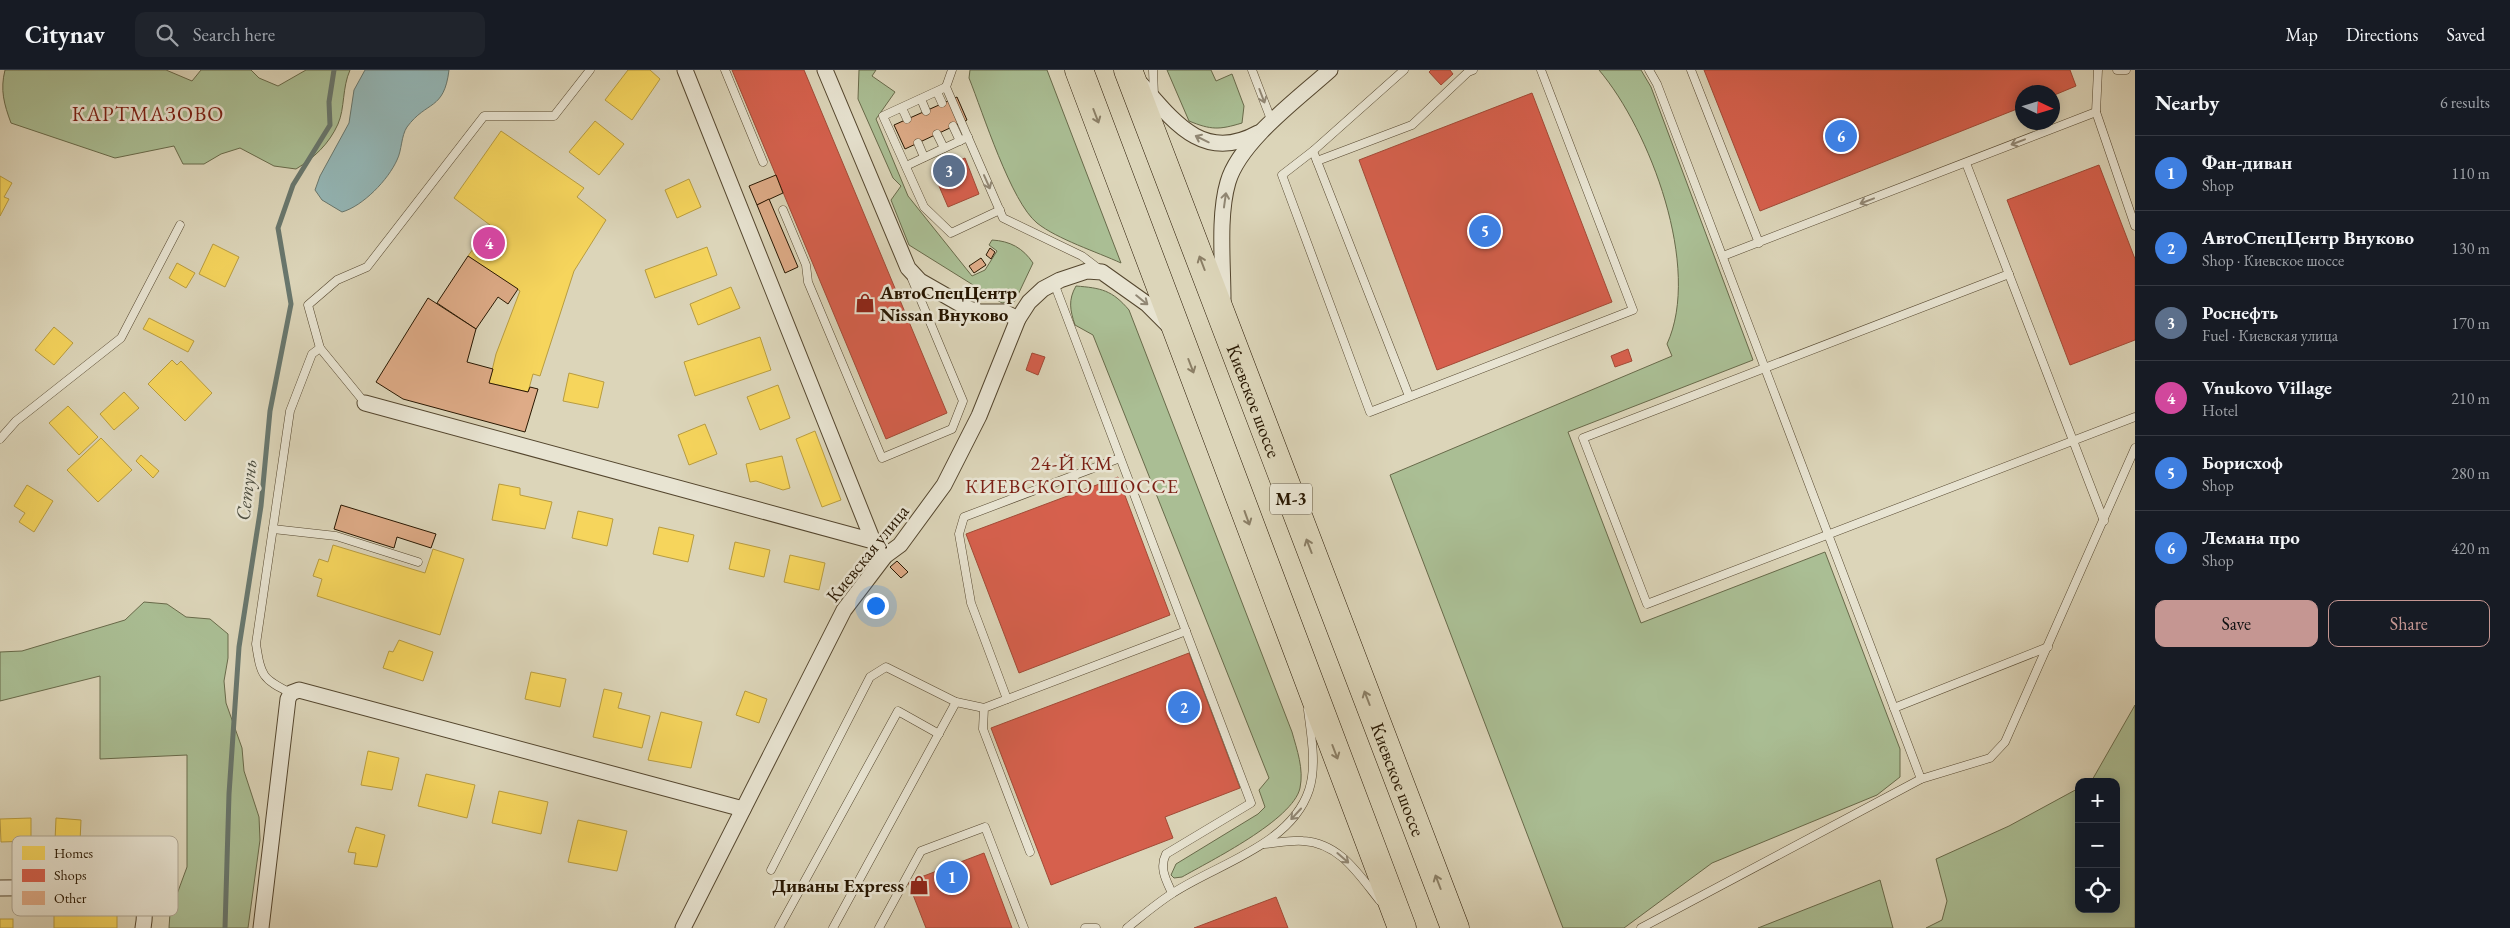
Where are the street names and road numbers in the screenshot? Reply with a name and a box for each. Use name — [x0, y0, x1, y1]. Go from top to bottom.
street label: Киевское шоссе — [1221, 341, 1287, 461]
road number: М-3 — [1270, 484, 1312, 514]
street label: Киевская улица — [820, 499, 915, 607]
street label: Киевское шоссе — [1365, 719, 1431, 840]

